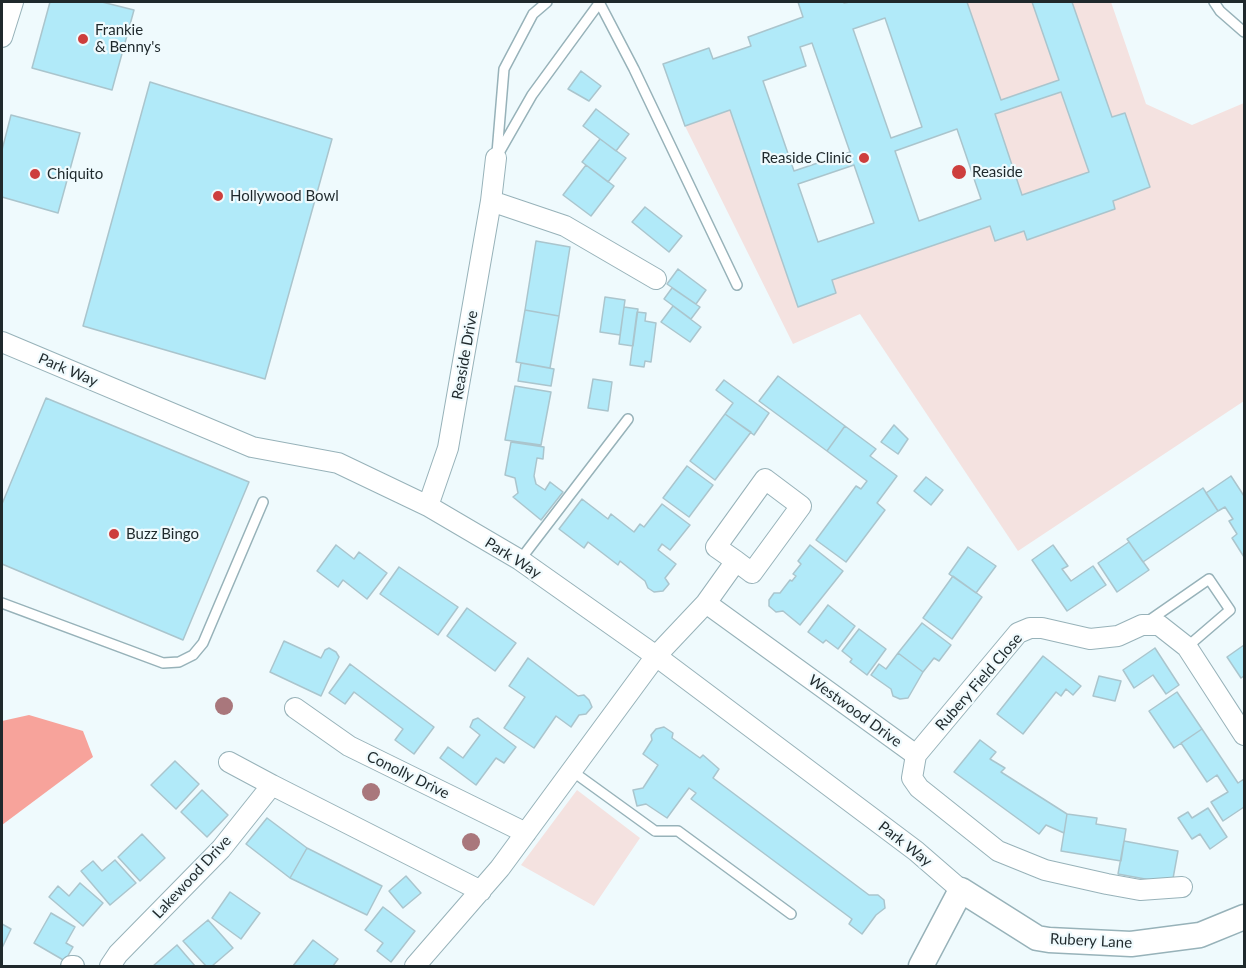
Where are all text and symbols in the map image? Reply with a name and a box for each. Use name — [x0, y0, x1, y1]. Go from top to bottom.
place label: Frankie & Benny's — [95, 21, 161, 56]
marker: Frankie & Benny's — [76, 32, 90, 46]
place label: Reaside Clinic — [761, 149, 852, 167]
marker: Reaside Clinic — [857, 151, 871, 165]
marker: Reaside — [950, 163, 968, 181]
place label: Reaside — [972, 163, 1023, 181]
place label: Chiquito — [47, 165, 103, 183]
marker: Chiquito — [28, 167, 42, 181]
place label: Hollywood Bowl — [230, 187, 339, 205]
marker: Hollywood Bowl — [211, 189, 225, 203]
street label: Reaside Drive — [448, 309, 482, 401]
street label: Park Way — [36, 349, 100, 391]
place label: Buzz Bingo — [126, 525, 199, 543]
marker: Buzz Bingo — [107, 527, 121, 541]
street label: Park Way — [482, 534, 544, 582]
street label: Rubery Field Close — [932, 630, 1026, 734]
street label: Westwood Drive — [805, 671, 905, 751]
street label: Conolly Drive — [364, 747, 452, 803]
street label: Park Way — [875, 818, 935, 870]
street label: Lakewood Drive — [149, 832, 235, 922]
street label: Rubery Lane — [1049, 930, 1133, 952]

